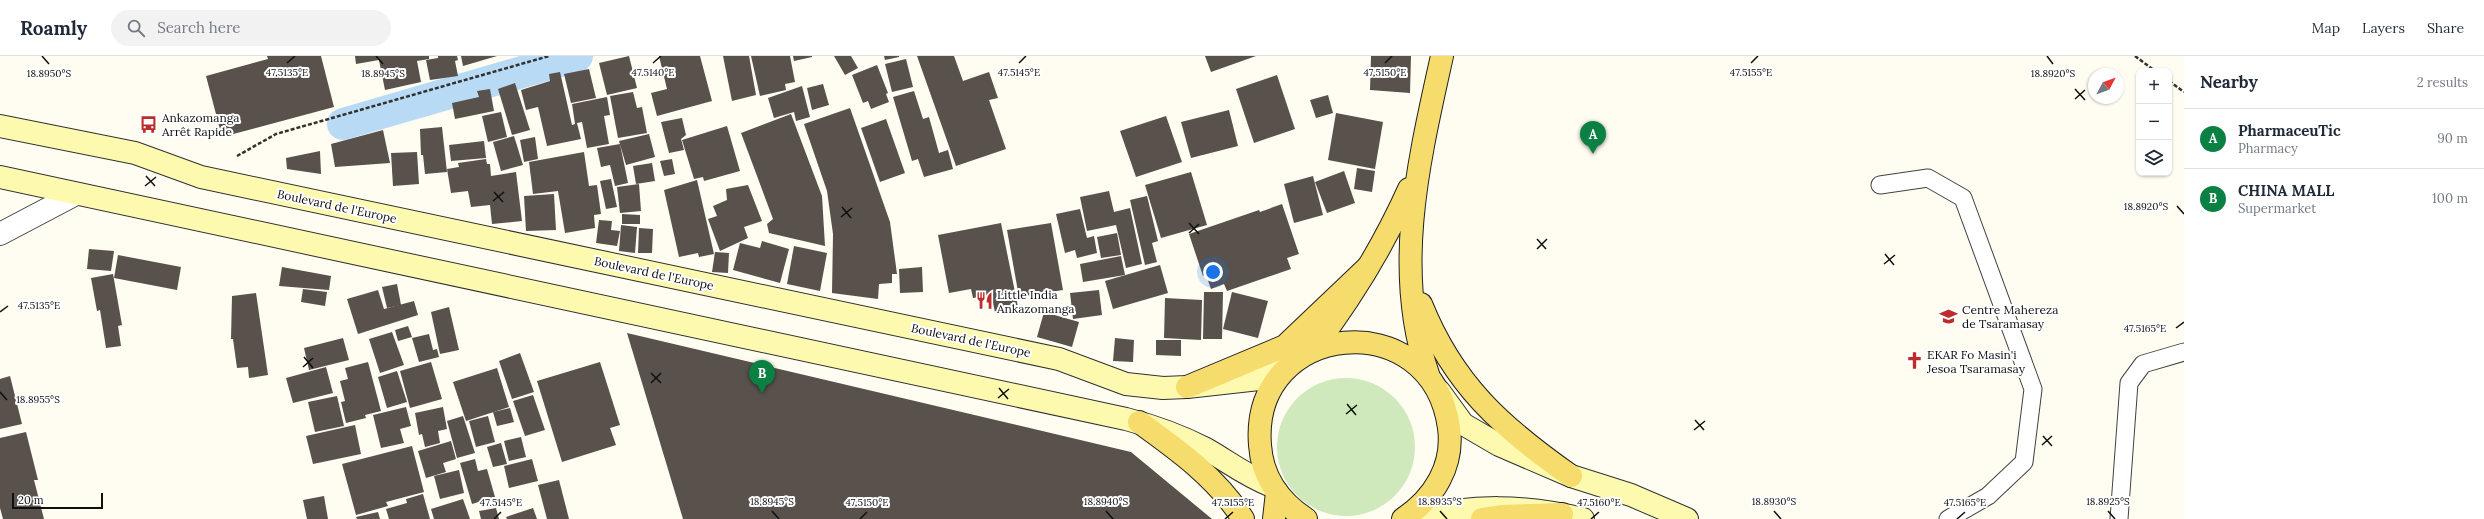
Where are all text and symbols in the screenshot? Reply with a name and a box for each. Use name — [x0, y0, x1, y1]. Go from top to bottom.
search box — [111, 10, 391, 46]
text: Roamly — [20, 16, 87, 40]
icon: search — [125, 17, 147, 39]
text: Search here — [157, 18, 241, 37]
text: Map — [2312, 19, 2340, 37]
text: Layers — [2362, 19, 2405, 37]
text: Share — [2427, 19, 2464, 37]
text: 47.5135°E — [266, 66, 308, 79]
text: 47.5140°E — [631, 66, 675, 79]
text: 47.5145°E — [998, 66, 1040, 79]
text: 47.5150°E — [1363, 66, 1407, 79]
text: 47.5155°E — [1730, 66, 1772, 79]
text: 18.8950°S — [27, 67, 72, 80]
text: 18.8945°S — [361, 67, 405, 80]
text: 18.8920°S — [2031, 67, 2076, 80]
north arrow — [2088, 68, 2124, 104]
map controls — [2136, 68, 2172, 176]
button: + — [2136, 68, 2172, 104]
text: Nearby — [2200, 71, 2258, 93]
text: 2 results — [2417, 74, 2468, 91]
button: − — [2136, 104, 2172, 140]
place label: Ankazomanga Arrêt Rapide — [161, 110, 240, 139]
bus stop icon: Ankazomanga Arrêt Rapide — [139, 114, 159, 134]
pin: A — [1580, 121, 1606, 154]
text: PharmaceuTic — [2238, 121, 2341, 140]
text: A — [2209, 130, 2217, 147]
text: 90 m — [2437, 130, 2468, 147]
button: layers — [2136, 140, 2172, 176]
text: Pharmacy — [2238, 140, 2298, 157]
text: CHINA MALL — [2238, 181, 2334, 200]
street label: Boulevard de l'Europe — [276, 186, 399, 226]
text: B — [2209, 190, 2217, 207]
text: 100 m — [2432, 190, 2468, 207]
text: 18.8920°S — [2124, 200, 2169, 213]
text: Supermarket — [2238, 200, 2316, 217]
street label: Boulevard de l'Europe — [593, 253, 716, 293]
your location — [1203, 262, 1223, 282]
place label: Little India Ankazomanga — [996, 287, 1075, 316]
restaurant icon: Little India Ankazomanga — [974, 291, 994, 311]
text: 47.5135°E — [18, 299, 60, 312]
place label: Centre Mahereza de Tsaramasay — [1962, 302, 2058, 331]
school or university icon: Centre Mahereza de Tsaramasay — [1939, 306, 1959, 326]
street label: Boulevard de l'Europe — [910, 320, 1033, 360]
text: 47.5165°E — [2124, 322, 2166, 335]
place label: EKAR Fo Masin'i Jesoa Tsaramasay — [1926, 347, 2026, 376]
church icon: EKAR Fo Masin'i Jesoa Tsaramasay — [1904, 351, 1924, 371]
pin: B — [749, 360, 775, 393]
text: 18.8955°S — [16, 393, 60, 406]
scale bar — [12, 491, 103, 510]
text: 20 m — [18, 493, 43, 507]
text: 18.8945°S — [750, 495, 794, 508]
text: 18.8940°S — [1084, 495, 1129, 508]
text: 18.8935°S — [1418, 495, 1462, 508]
text: 18.8930°S — [1752, 495, 1797, 508]
text: 18.8925°S — [2086, 495, 2130, 508]
text: 47.5145°E — [480, 496, 522, 509]
text: 47.5150°E — [845, 496, 889, 509]
text: 47.5155°E — [1212, 496, 1254, 509]
text: 47.5160°E — [1577, 496, 1621, 509]
text: 47.5165°E — [1944, 496, 1986, 509]

